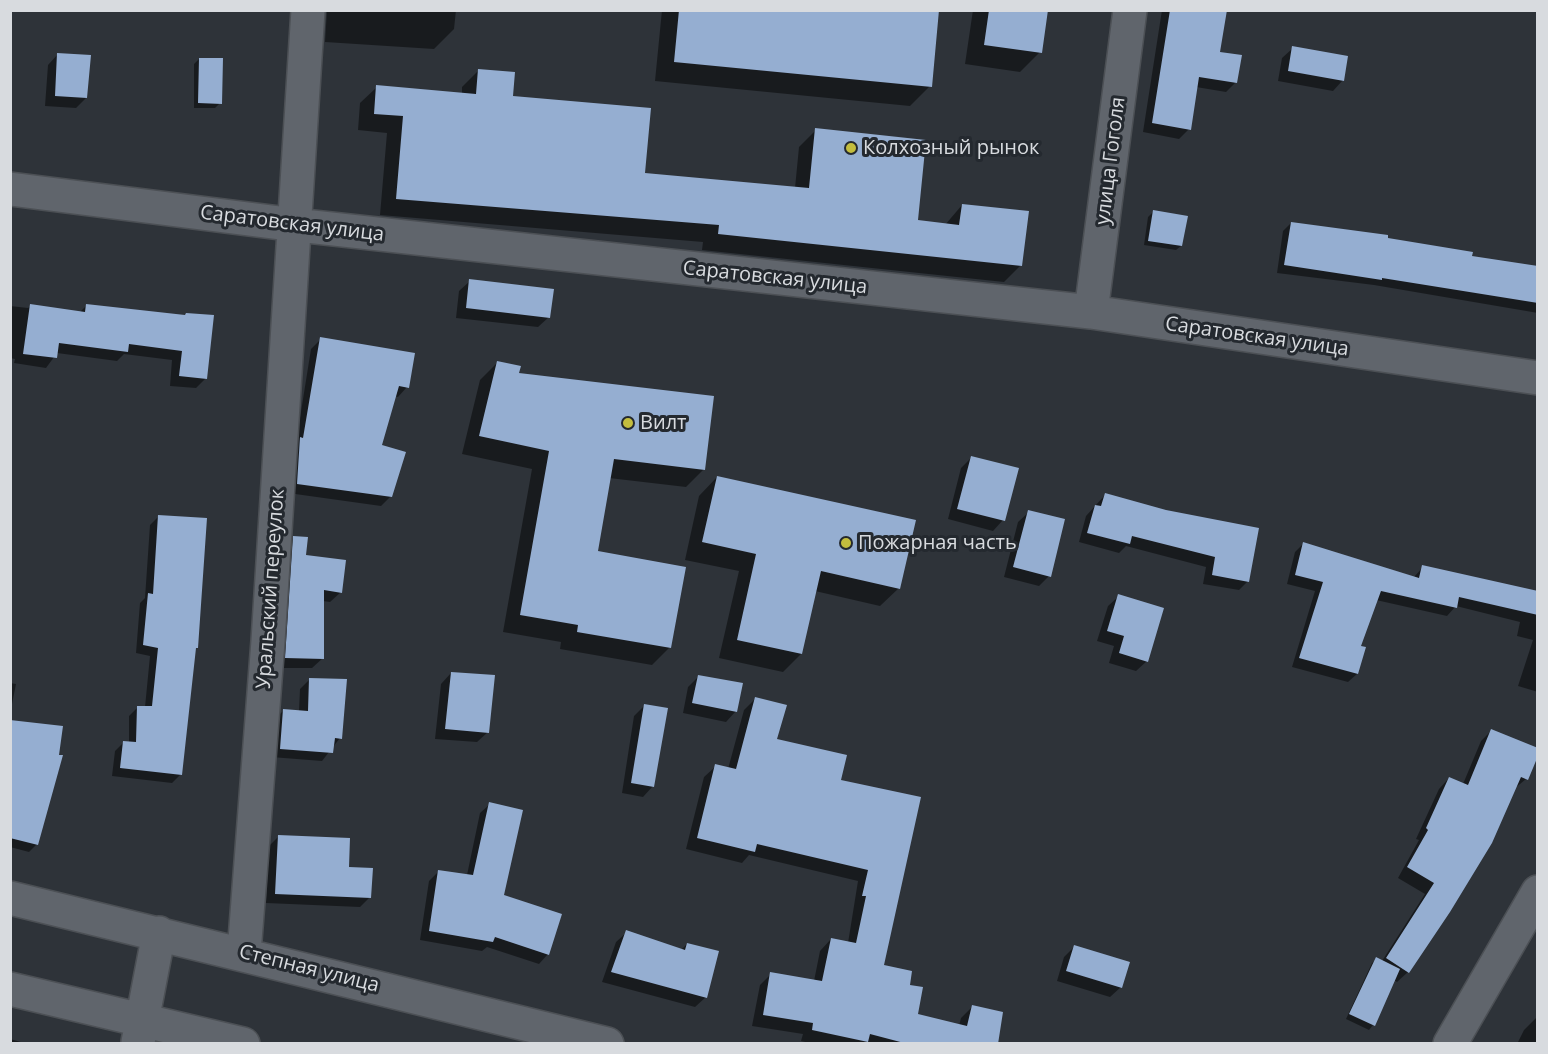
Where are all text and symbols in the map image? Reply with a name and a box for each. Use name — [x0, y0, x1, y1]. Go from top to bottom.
street label: улица Гоголя — [1091, 96, 1131, 226]
place label: Колхозный рынок — [863, 136, 1039, 160]
marker: Колхозный рынок — [844, 141, 858, 155]
street label: Саратовская улица — [199, 201, 385, 247]
street label: Саратовская улица — [682, 256, 868, 300]
street label: Саратовская улица — [1164, 312, 1350, 362]
place label: Вилт — [640, 411, 686, 435]
marker: Вилт — [621, 416, 635, 430]
street label: Уральский переулок — [252, 488, 290, 690]
place label: Пожарная часть — [858, 531, 1017, 555]
marker: Пожарная часть — [839, 536, 853, 550]
street label: Степная улица — [236, 940, 382, 998]

